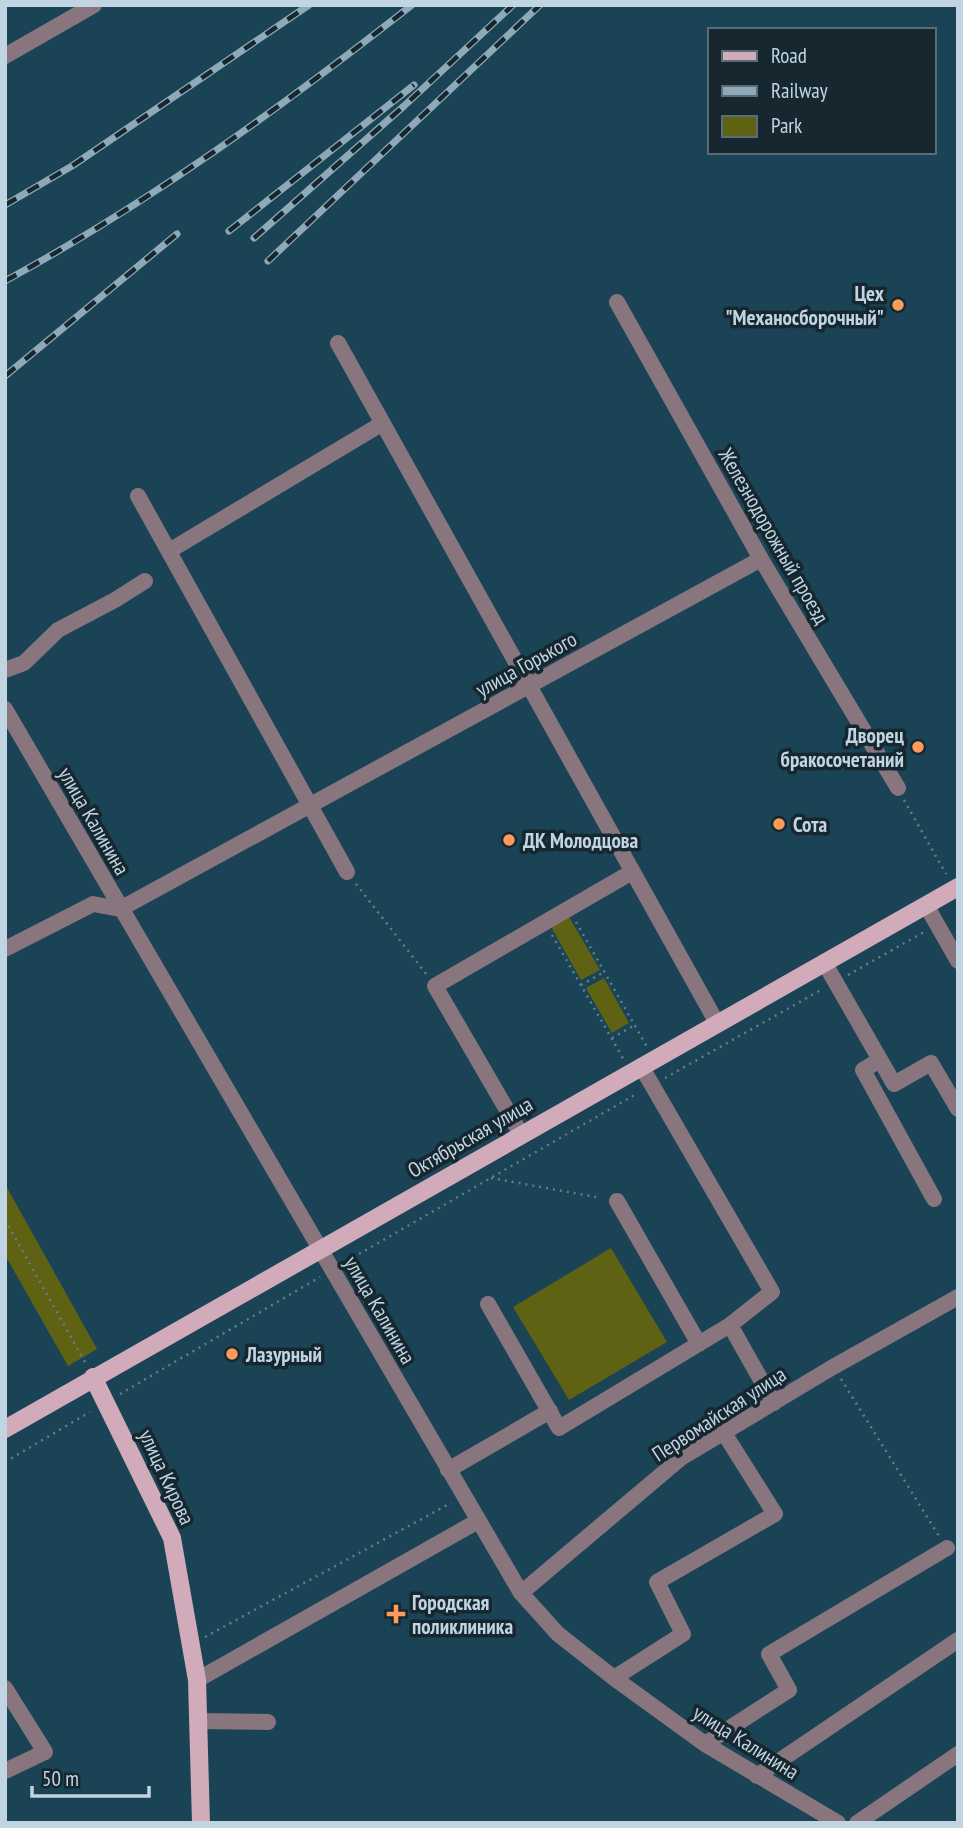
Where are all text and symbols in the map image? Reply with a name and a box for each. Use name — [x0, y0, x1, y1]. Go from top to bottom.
legend — [708, 28, 935, 154]
text: Road — [771, 42, 807, 69]
text: Railway — [771, 77, 828, 104]
text: Park — [771, 112, 802, 139]
place label: Цех "Механосборочный" — [725, 280, 885, 331]
marker: Цех "Механосборочный" — [890, 297, 906, 313]
street label: Железнодорожный проезд — [712, 442, 835, 629]
street label: улица Горького — [471, 625, 581, 703]
place label: Дворец бракосочетаний — [781, 722, 904, 773]
marker: Дворец бракосочетаний — [910, 739, 926, 755]
street label: улица Калинина — [52, 762, 136, 880]
place label: Сота — [793, 811, 827, 838]
marker: Сота — [771, 816, 787, 832]
place label: ДК Молодцова — [523, 827, 639, 854]
marker: ДК Молодцова — [501, 832, 517, 848]
street label: Октябрьская улица — [403, 1090, 537, 1184]
street label: улица Калинина — [338, 1251, 422, 1369]
place label: Лазурный — [245, 1341, 322, 1368]
marker: Лазурный — [224, 1346, 240, 1362]
street label: Первомайская улица — [647, 1361, 791, 1467]
street label: улица Кирова — [133, 1425, 201, 1529]
place label: Городская поликлиника — [412, 1589, 513, 1640]
marker: Городская поликлиника — [386, 1604, 406, 1624]
street label: улица Калинина — [688, 1699, 804, 1785]
scale bar — [32, 1755, 149, 1799]
text: 50 m — [42, 1765, 79, 1792]

